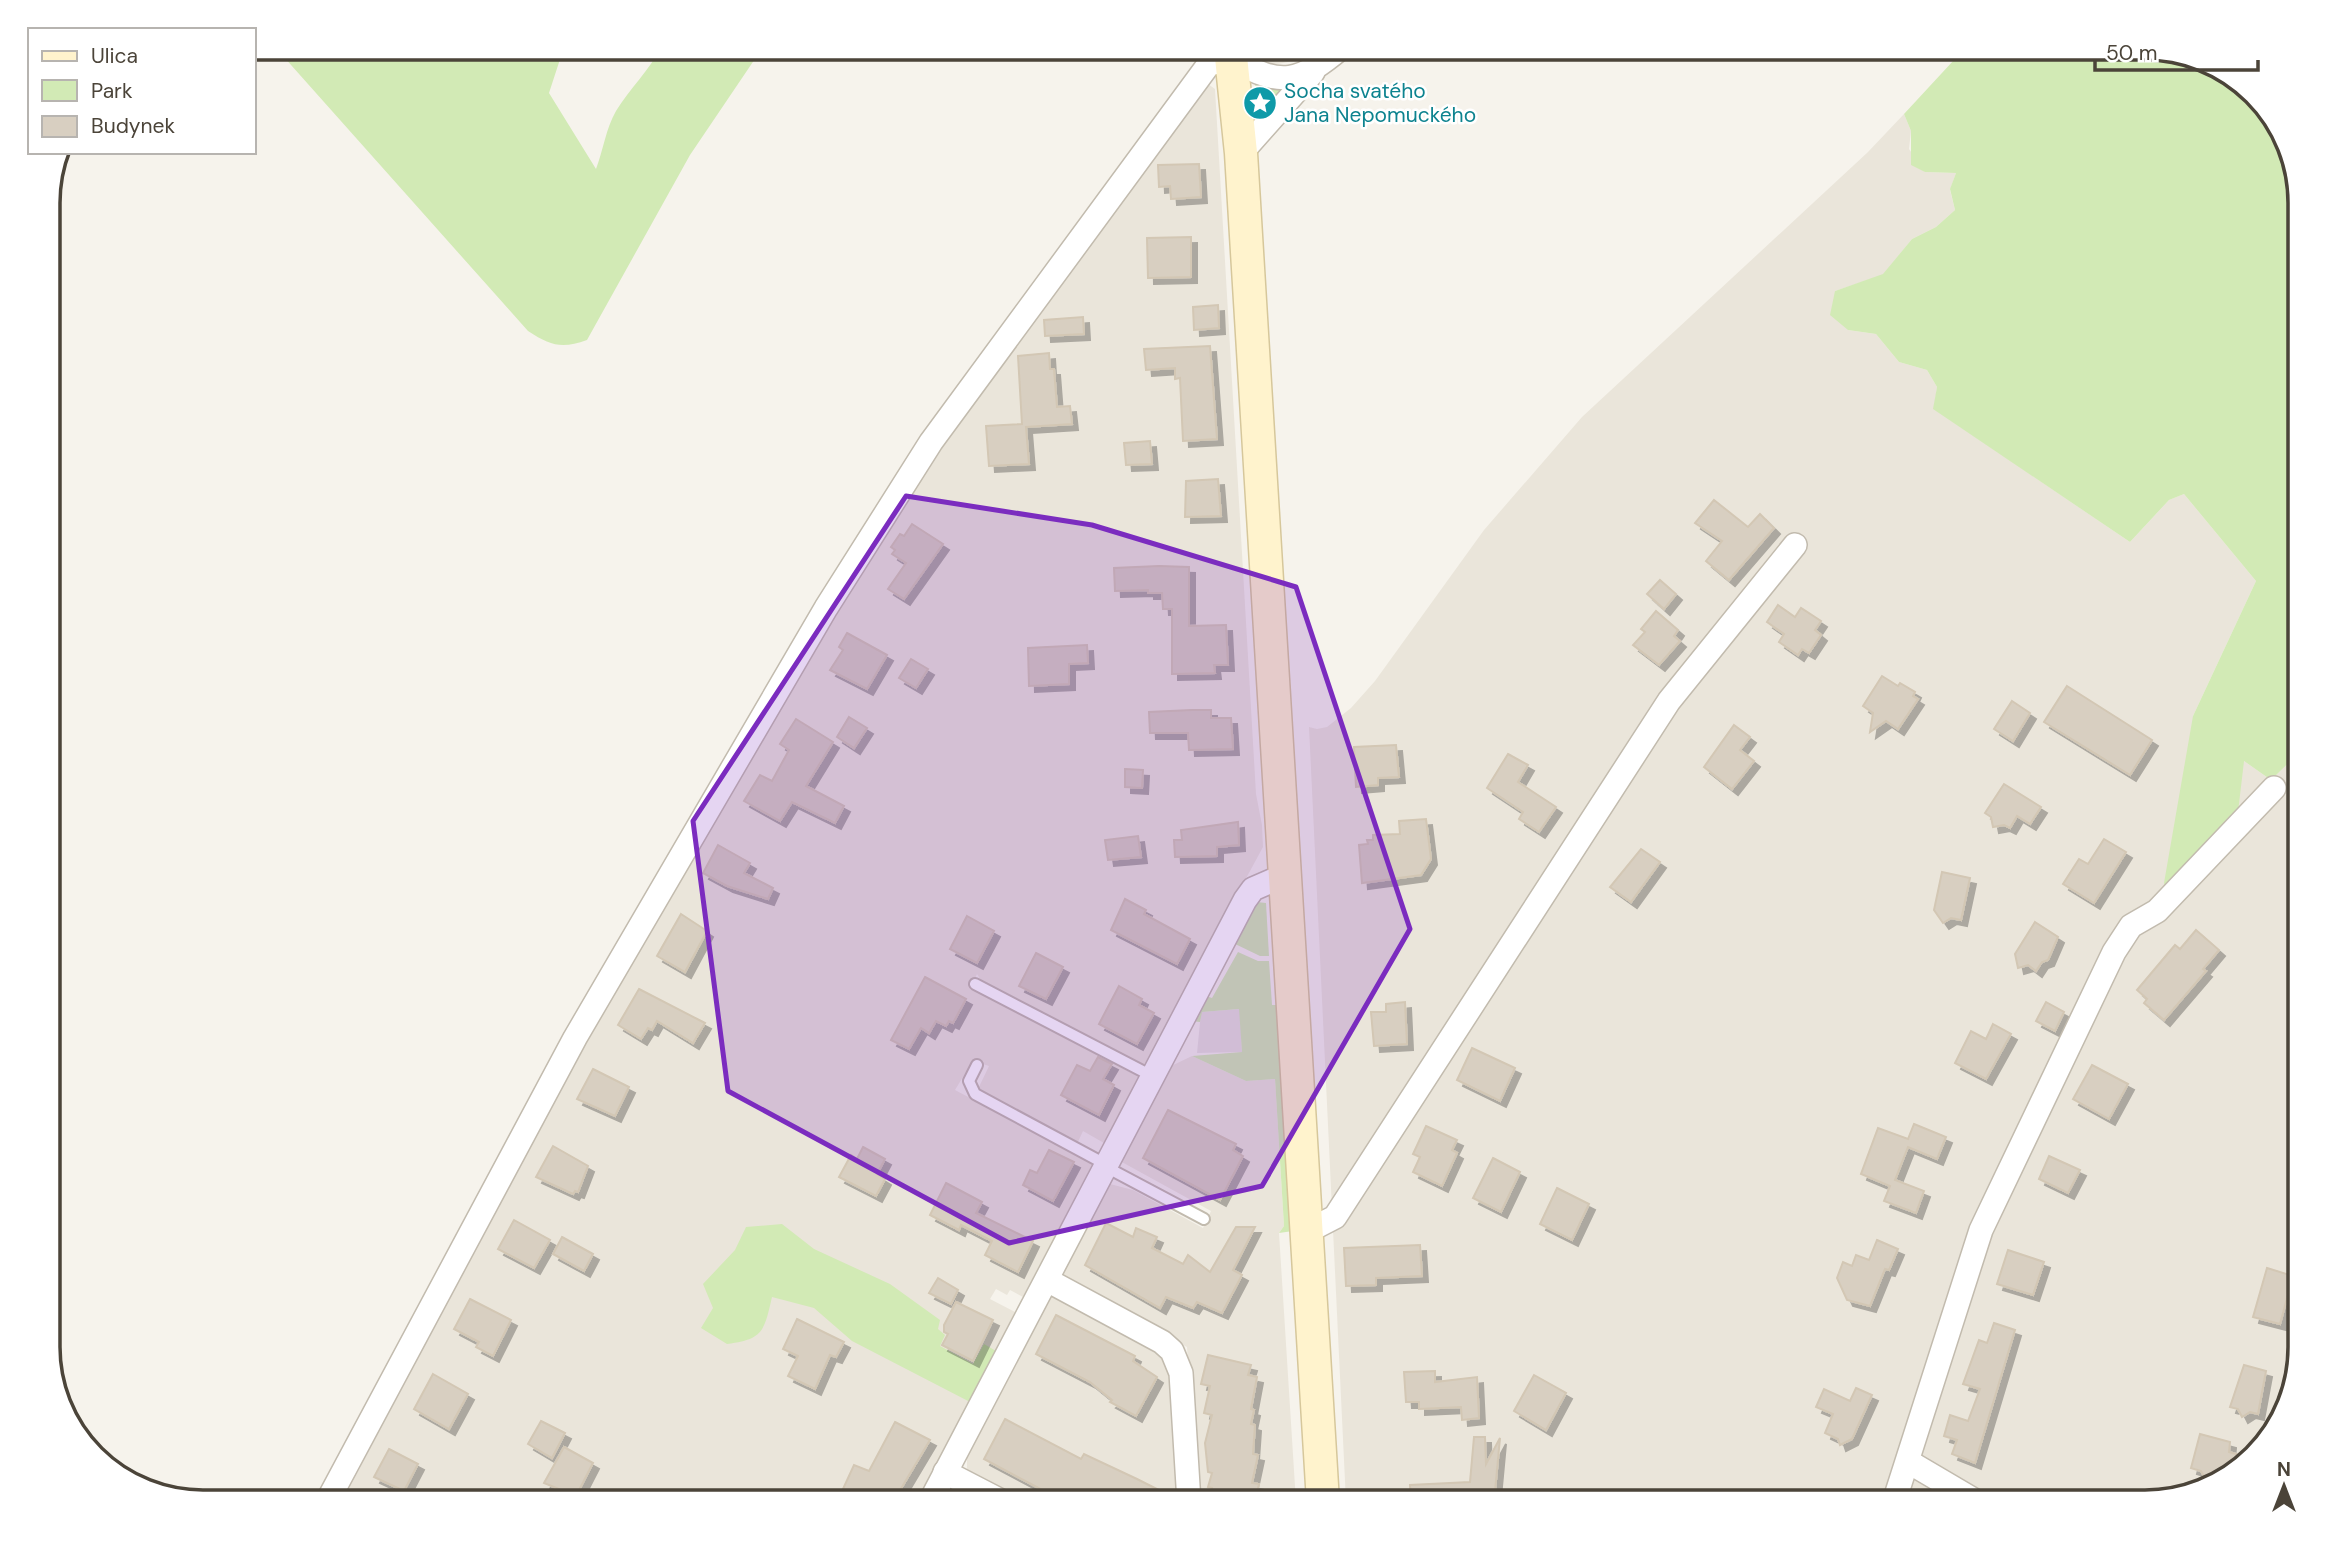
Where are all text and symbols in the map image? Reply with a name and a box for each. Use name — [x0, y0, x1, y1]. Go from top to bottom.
legend — [28, 28, 256, 154]
scale bar — [2095, 28, 2258, 72]
text: 50 m — [2106, 39, 2157, 67]
text: Ulica — [91, 42, 138, 70]
text: Park — [91, 77, 133, 105]
place label: Socha svatého Jana Nepomuckého — [1284, 77, 1476, 129]
place icon: Socha svatého Jana Nepomuckého — [1241, 84, 1279, 122]
text: Budynek — [91, 112, 176, 140]
north arrow — [2249, 1451, 2319, 1521]
text: N — [2277, 1457, 2291, 1482]

